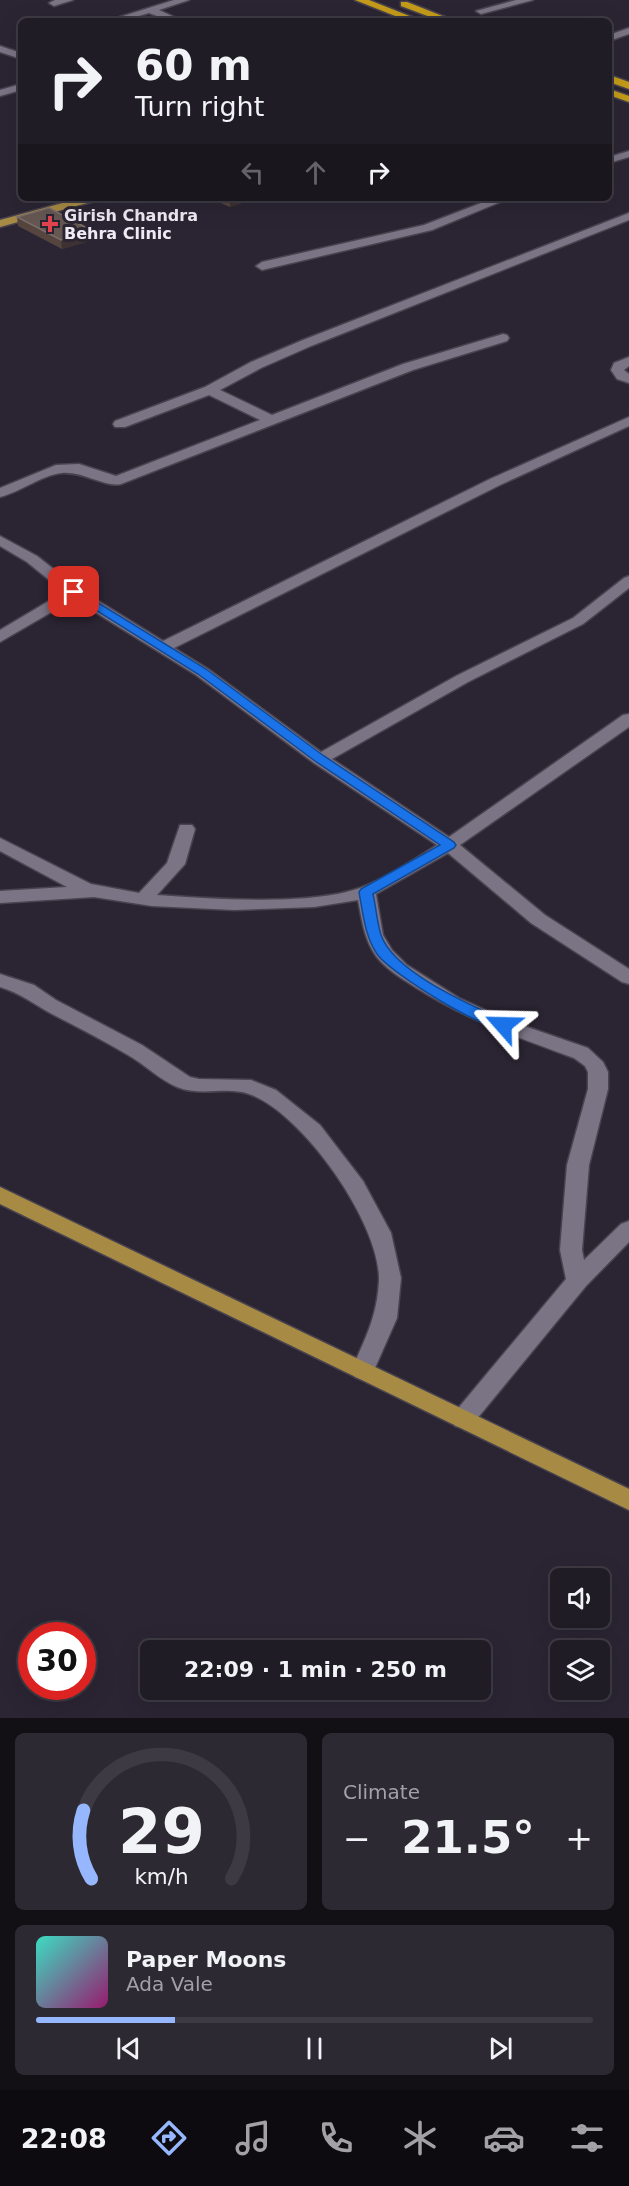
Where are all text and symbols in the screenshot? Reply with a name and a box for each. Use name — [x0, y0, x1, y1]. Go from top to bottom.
text: 60 m — [135, 41, 252, 90]
icon: right — [36, 42, 114, 120]
text: Turn right — [135, 91, 264, 122]
icon: left — [236, 156, 269, 189]
icon: ahead — [299, 156, 332, 189]
icon: right — [362, 156, 395, 189]
place label: Girish Chandra Behra Clinic — [64, 206, 198, 243]
marker: Girish Chandra Behra Clinic — [41, 215, 59, 233]
pin — [48, 566, 99, 617]
icon: arrive — [57, 575, 90, 608]
position arrow — [471, 993, 535, 1057]
map controls — [550, 1568, 610, 1700]
button: sound — [550, 1568, 610, 1628]
speed limit sign: 30 — [18, 1622, 96, 1700]
button: layers — [550, 1640, 610, 1700]
text: 22:09 · 1 min · 250 m — [184, 1657, 447, 1682]
text: Climate — [343, 1780, 420, 1804]
text: 29 — [118, 1795, 204, 1868]
text: 21.5° — [401, 1811, 535, 1864]
text: − — [343, 1819, 371, 1858]
text: + — [565, 1819, 593, 1858]
text: km/h — [134, 1864, 188, 1889]
text: Paper Moons — [126, 1947, 286, 1972]
text: Ada Vale — [126, 1972, 213, 1996]
icon: previous — [112, 2032, 145, 2065]
icon: pause — [298, 2032, 331, 2065]
icon: next — [484, 2032, 517, 2065]
icon: directions — [148, 2117, 190, 2159]
icon: music — [232, 2117, 274, 2159]
icon: phone — [315, 2117, 357, 2159]
icon: climate — [399, 2117, 441, 2159]
icon: car — [483, 2117, 525, 2159]
icon: filters — [566, 2117, 608, 2159]
text: 22:08 — [21, 2123, 107, 2154]

